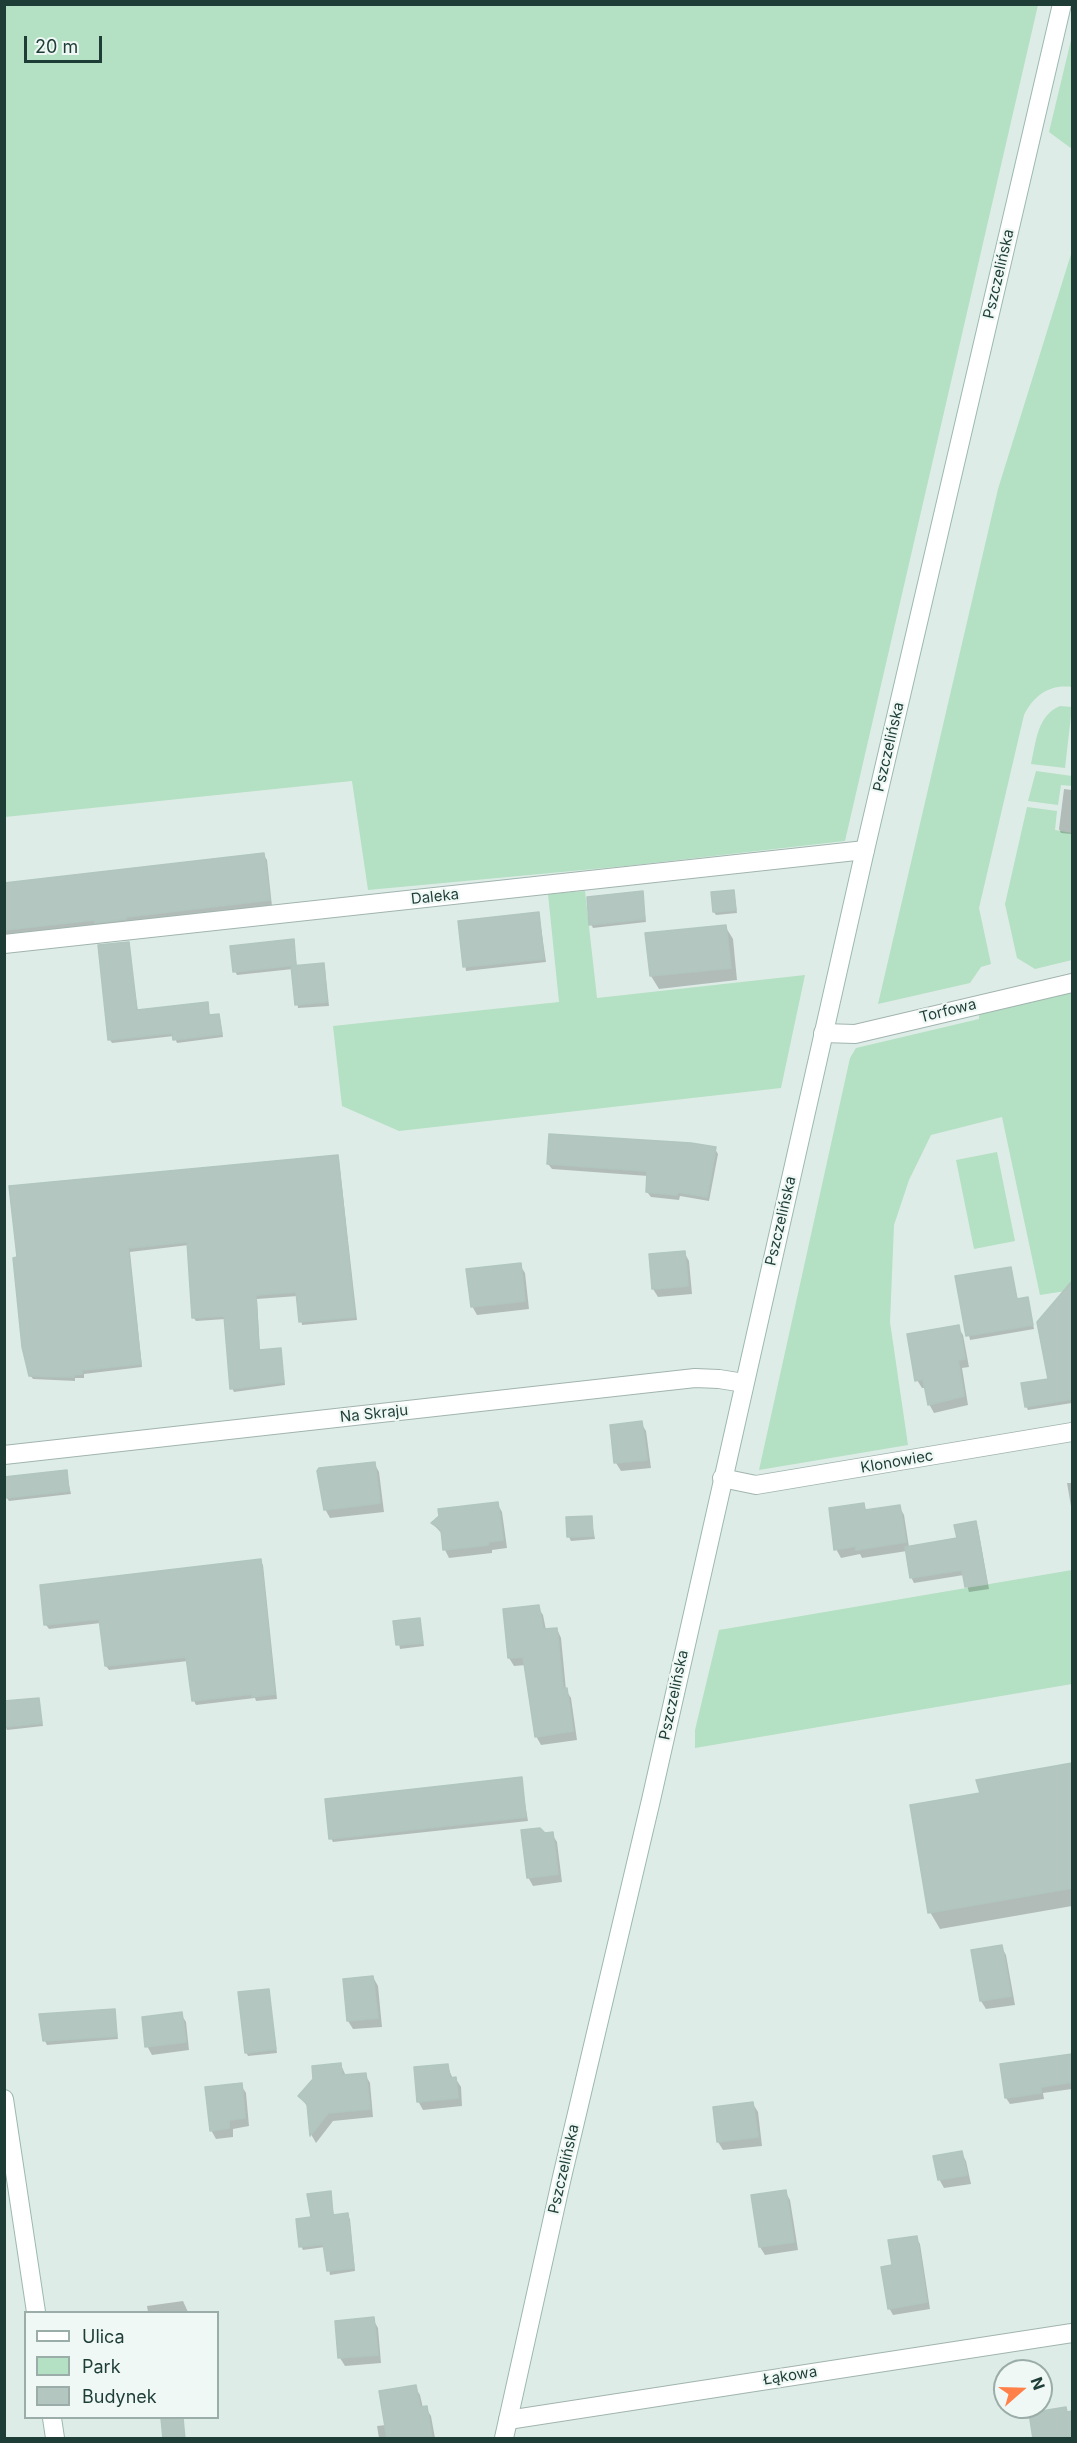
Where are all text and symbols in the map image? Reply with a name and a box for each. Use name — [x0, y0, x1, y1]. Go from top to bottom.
scale bar — [27, 24, 105, 62]
text: 20 m — [35, 36, 78, 57]
street label: Pszczelińska — [980, 227, 1018, 321]
street label: Pszczelińska — [870, 700, 908, 794]
street label: Daleka — [410, 886, 460, 908]
street label: Torfowa — [918, 995, 978, 1027]
street label: Pszczelińska — [762, 1174, 800, 1268]
street label: Na Skraju — [339, 1401, 409, 1427]
street label: Klonowiec — [859, 1447, 935, 1477]
street label: Pszczelińska — [656, 1648, 692, 1742]
street label: Pszczelińska — [545, 2122, 583, 2216]
legend — [24, 2311, 219, 2419]
text: Ulica — [82, 2326, 125, 2347]
text: Park — [82, 2356, 121, 2377]
north arrow — [993, 2359, 1053, 2419]
street label: Łąkowa — [762, 2363, 818, 2389]
text: N — [1027, 2374, 1050, 2393]
text: Budynek — [82, 2386, 157, 2407]

